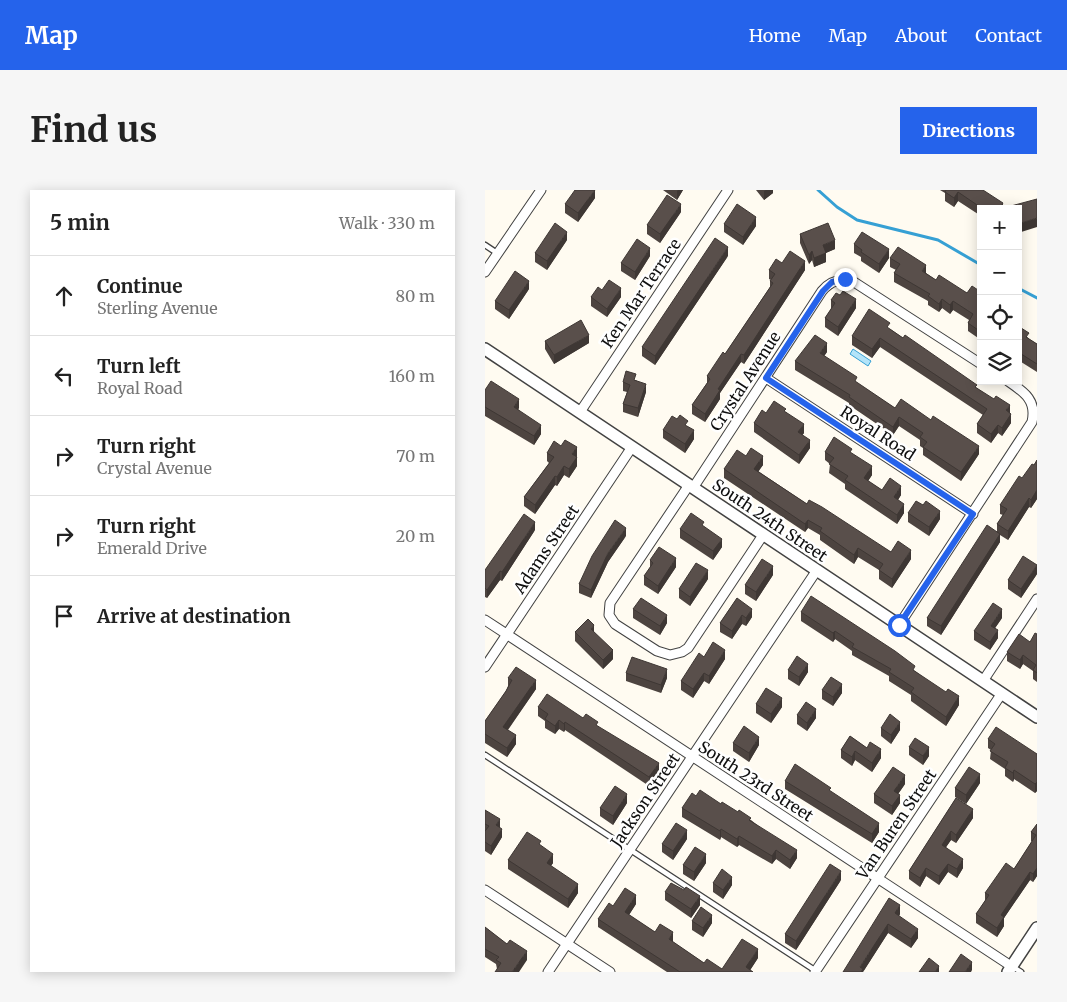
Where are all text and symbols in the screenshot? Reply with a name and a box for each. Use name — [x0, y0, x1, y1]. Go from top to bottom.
text: Map — [25, 20, 78, 51]
text: Home — [749, 24, 801, 47]
text: Map — [829, 24, 867, 47]
text: About — [895, 24, 947, 47]
text: Contact — [975, 24, 1042, 47]
button: Directions — [900, 107, 1037, 154]
text: Find us — [30, 108, 157, 152]
map controls — [977, 205, 1022, 385]
button: + — [977, 205, 1022, 250]
text: 5 min — [50, 209, 110, 236]
text: Walk · 330 m — [339, 213, 435, 233]
street label: Ken Mar Terrace — [597, 235, 685, 351]
button: − — [977, 250, 1022, 295]
route end — [834, 268, 857, 291]
text: Continue — [97, 274, 183, 298]
icon: ahead — [50, 282, 78, 310]
text: 80 m — [396, 286, 435, 306]
button: locate — [977, 295, 1022, 340]
text: Sterling Avenue — [97, 298, 218, 318]
street label: Crystal Avenue — [705, 327, 785, 435]
button: layers — [977, 340, 1022, 385]
text: Turn left — [97, 354, 181, 378]
icon: left — [50, 362, 78, 390]
text: 160 m — [389, 366, 435, 386]
text: Royal Road — [97, 378, 183, 398]
street label: Royal Road — [837, 401, 920, 465]
text: Turn right — [97, 434, 196, 458]
icon: right — [50, 442, 78, 470]
text: 70 m — [396, 446, 435, 466]
text: Crystal Avenue — [97, 458, 212, 478]
street label: South 24th Street — [709, 474, 832, 566]
street label: Adams Street — [508, 500, 583, 598]
text: Turn right — [97, 514, 196, 538]
icon: right — [50, 522, 78, 550]
text: 20 m — [396, 526, 435, 546]
text: Emerald Drive — [97, 538, 207, 558]
icon: arrive — [50, 602, 78, 630]
text: Arrive at destination — [97, 604, 291, 628]
route start — [888, 614, 911, 637]
street label: South 23rd Street — [695, 736, 818, 826]
street label: Jackson Street — [606, 748, 684, 852]
street label: Van Buren Street — [851, 764, 941, 884]

